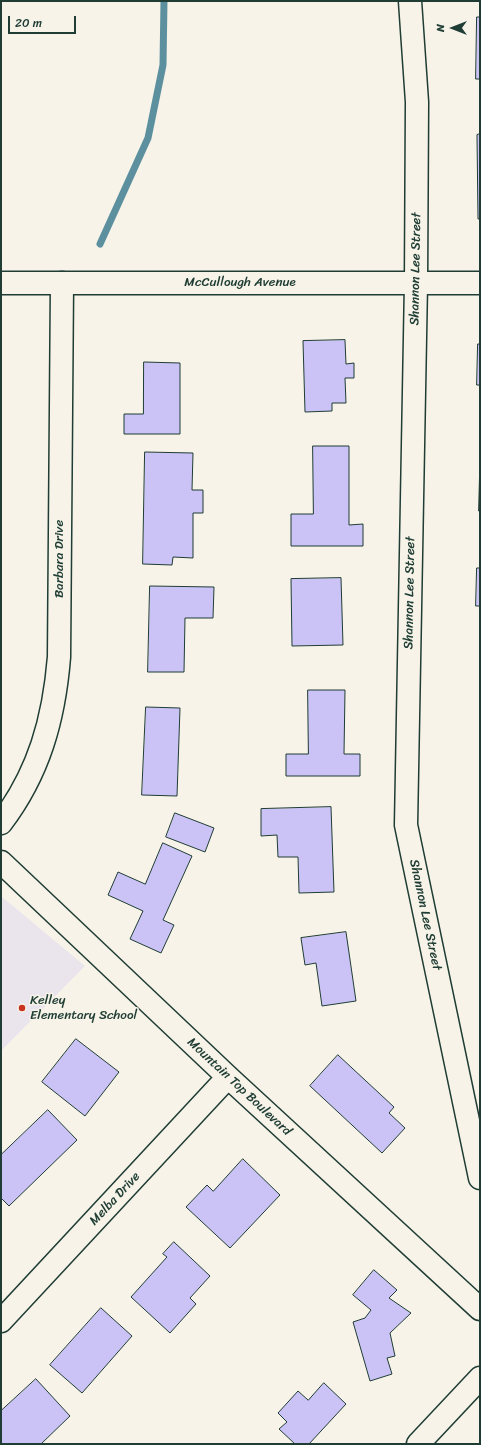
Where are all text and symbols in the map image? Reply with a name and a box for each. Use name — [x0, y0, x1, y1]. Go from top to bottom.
scale bar — [10, 8, 78, 34]
north arrow — [433, 8, 473, 48]
text: 20 m — [15, 12, 42, 34]
text: N — [431, 24, 450, 32]
street label: Shannon Lee Street — [407, 212, 425, 326]
street label: McCullough Avenue — [184, 275, 296, 291]
street label: Barbara Drive — [52, 520, 68, 598]
street label: Shannon Lee Street — [401, 536, 419, 650]
street label: Shannon Lee Street — [406, 858, 444, 972]
place label: Kelley Elementary School — [30, 993, 137, 1024]
marker: Kelley Elementary School — [17, 1003, 27, 1013]
street label: Mountain Top Boulevard — [184, 1035, 294, 1139]
street label: Melba Drive — [86, 1169, 144, 1229]

